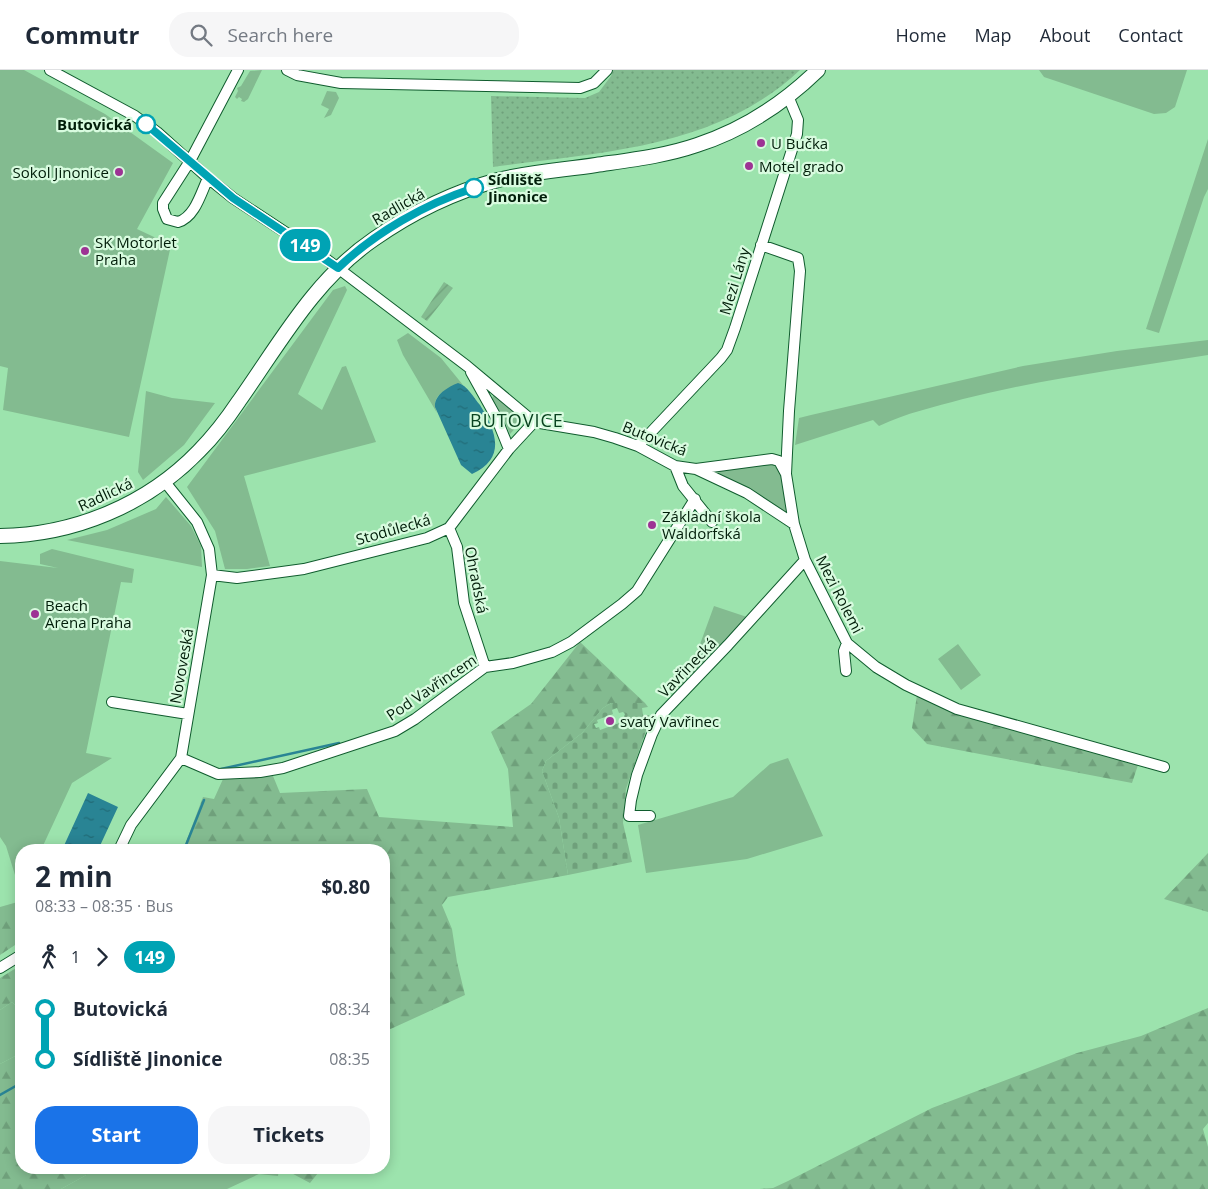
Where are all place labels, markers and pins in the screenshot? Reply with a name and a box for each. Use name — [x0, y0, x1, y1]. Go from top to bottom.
place label: Butovická — [57, 114, 132, 134]
marker: Butovická — [136, 114, 156, 134]
place label: U Bučka — [771, 133, 828, 153]
marker: U Bučka — [755, 137, 767, 149]
place label: Motel grado — [759, 156, 844, 176]
marker: Motel grado — [743, 160, 755, 172]
place label: Sokol Jinonice — [13, 162, 109, 182]
marker: Sokol Jinonice — [113, 166, 125, 178]
place label: Sídliště Jinonice — [486, 169, 548, 206]
marker: Sídliště Jinonice — [464, 178, 484, 198]
place label: SK Motorlet Praha — [95, 232, 177, 269]
marker: SK Motorlet Praha — [79, 245, 91, 257]
place label: Základní škola Waldorfská — [662, 506, 761, 543]
marker: Základní škola Waldorfská — [646, 519, 658, 531]
place label: Beach Arena Praha — [45, 595, 132, 632]
marker: Beach Arena Praha — [29, 608, 41, 620]
place label: svatý Vavřinec — [620, 711, 719, 731]
marker: svatý Vavřinec — [604, 715, 616, 727]

